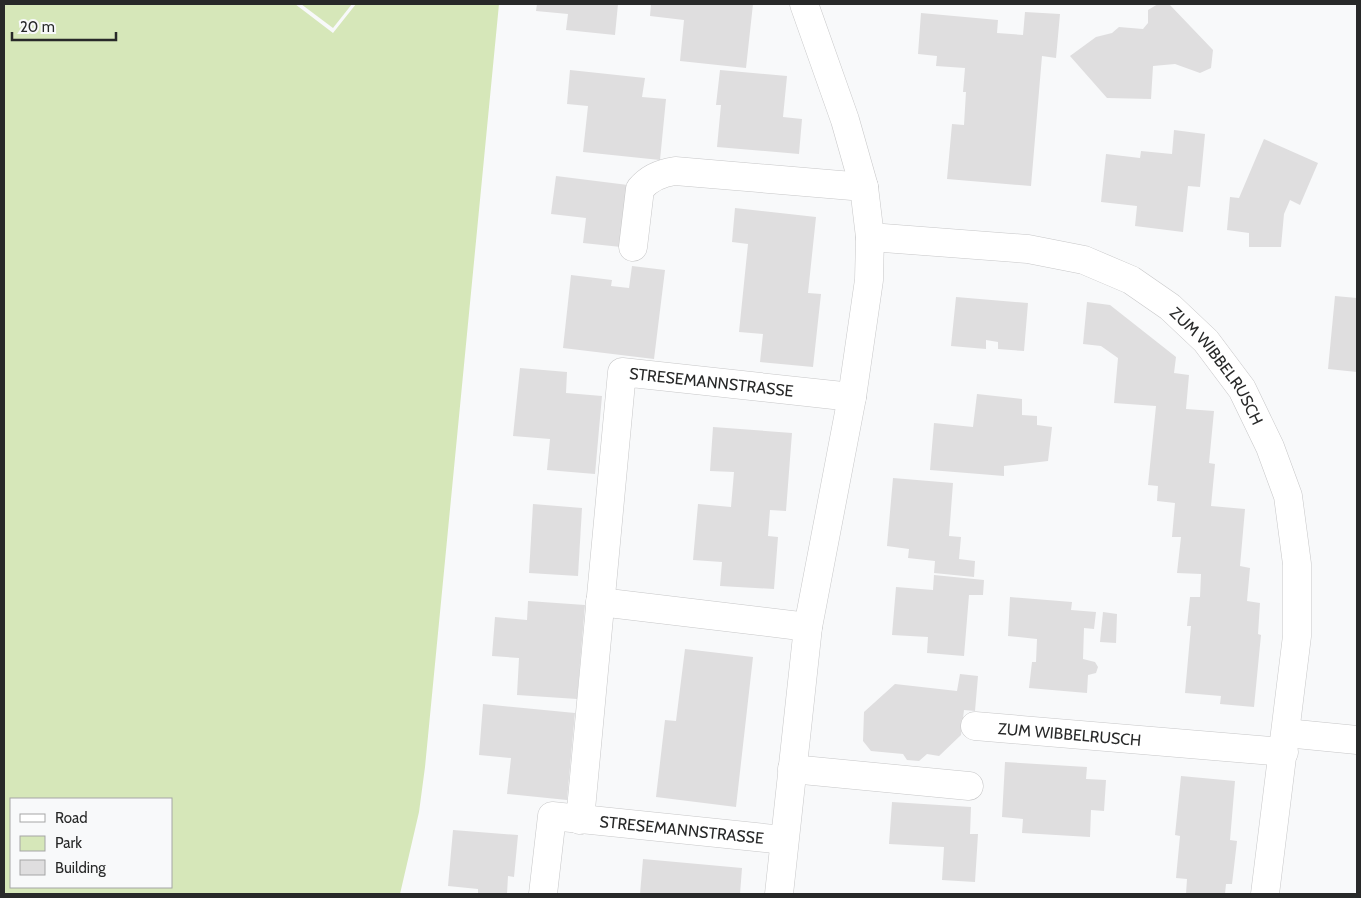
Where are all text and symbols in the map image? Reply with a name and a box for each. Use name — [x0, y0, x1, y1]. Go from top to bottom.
scale bar — [12, 10, 116, 42]
text: 20 m — [20, 18, 55, 36]
street label: ZUM WIBBELRUSCH — [1166, 303, 1267, 428]
street label: STRESEMANNSTRASSE — [628, 364, 795, 401]
street label: ZUM WIBBELRUSCH — [997, 719, 1142, 750]
legend — [10, 798, 172, 888]
text: Road — [55, 809, 88, 827]
street label: STRESEMANNSTRASSE — [599, 812, 765, 848]
text: Park — [55, 834, 82, 852]
text: Building — [55, 859, 106, 877]

